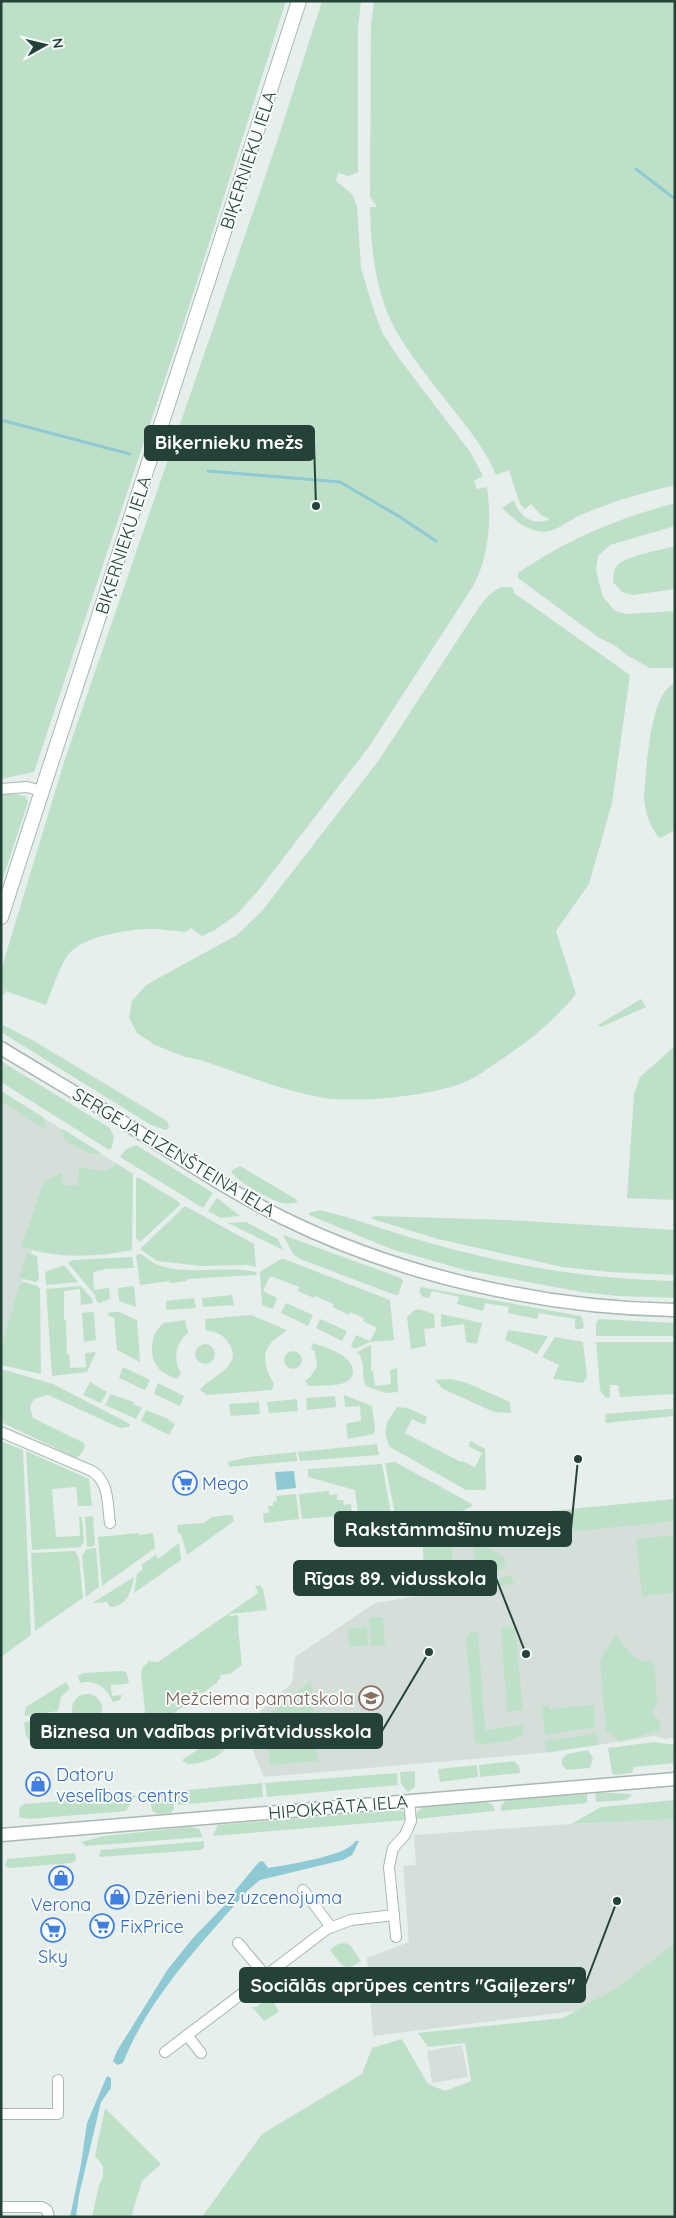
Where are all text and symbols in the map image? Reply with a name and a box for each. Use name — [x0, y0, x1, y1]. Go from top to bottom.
north arrow — [20, 20, 70, 70]
text: N — [48, 37, 68, 50]
street label: BIĶERNIEKU IELA — [215, 88, 281, 232]
callout: Biķernieku mežs — [145, 426, 314, 460]
text: Biķernieku mežs — [155, 430, 303, 455]
street label: BIĶERNIEKU IELA — [90, 473, 156, 617]
street label: SERGEJA EIZENŠTEINA IELA — [69, 1082, 280, 1222]
supermarket icon: Mego — [172, 1470, 198, 1496]
place label: Mego — [202, 1472, 249, 1495]
callout: Rakstāmmašīnu muzejs — [335, 1512, 571, 1546]
text: Rakstāmmašīnu muzejs — [345, 1517, 561, 1541]
callout: Rīgas 89. vidusskola — [294, 1561, 496, 1595]
text: Rīgas 89. vidusskola — [304, 1566, 486, 1590]
school or university icon: Mežciema pamatskola — [358, 1685, 384, 1711]
place label: Mežciema pamatskola — [166, 1687, 354, 1710]
callout: Biznesa un vadības privātvidusskola — [31, 1714, 382, 1748]
text: Biznesa un vadības privātvidusskola — [40, 1719, 372, 1743]
place label: Datoru veselības centrs — [56, 1763, 189, 1807]
shop icon: Datoru veselības centrs — [25, 1771, 51, 1797]
street label: HIPOKRĀTA IELA — [267, 1789, 409, 1825]
shop icon: Verona — [48, 1865, 74, 1891]
shop icon: Dzērieni bez uzcenojuma — [104, 1884, 130, 1910]
place label: Dzērieni bez uzcenojuma — [134, 1886, 342, 1909]
place label: Verona — [31, 1893, 91, 1916]
supermarket icon: FixPrice — [89, 1913, 115, 1939]
place label: FixPrice — [120, 1915, 184, 1938]
supermarket icon: Sky — [40, 1917, 66, 1943]
place label: Sky — [38, 1945, 68, 1968]
callout: Sociālās aprūpes centrs "Gaiļezers" — [240, 1968, 585, 2002]
text: Sociālās aprūpes centrs "Gaiļezers" — [250, 1973, 576, 1998]

